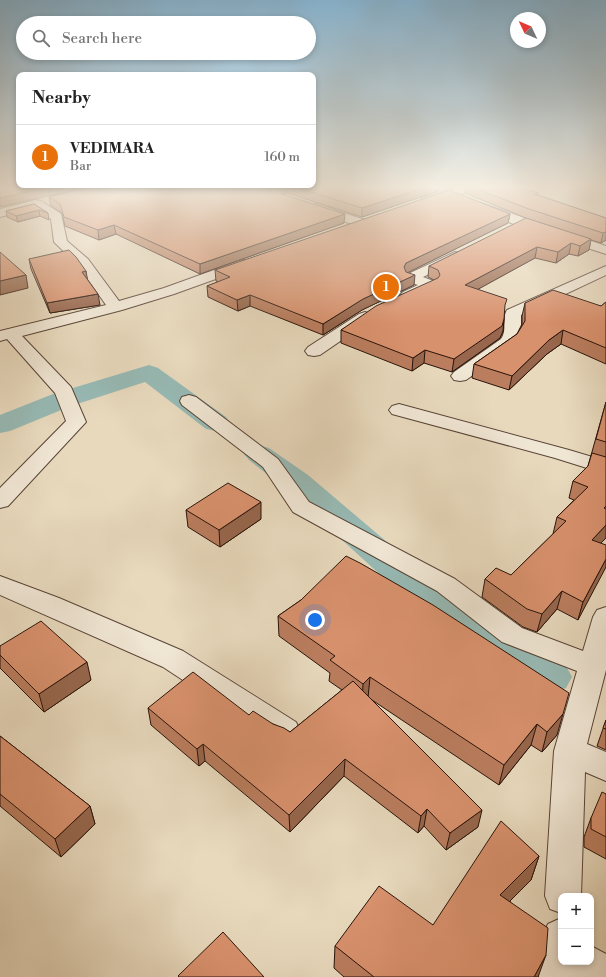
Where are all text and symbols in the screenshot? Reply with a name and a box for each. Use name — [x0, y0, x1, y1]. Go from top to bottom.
north arrow — [510, 12, 546, 48]
search box — [16, 16, 316, 60]
icon: search — [30, 27, 52, 49]
text: Search here — [62, 29, 142, 48]
text: Nearby — [32, 87, 91, 109]
text: VEDIMARA — [70, 139, 154, 158]
text: 1 — [42, 149, 48, 165]
text: 160 m — [264, 149, 300, 165]
text: Bar — [70, 158, 91, 174]
pin: 1 — [373, 272, 399, 302]
your location — [305, 610, 325, 630]
map controls — [558, 893, 594, 965]
button: + — [558, 893, 594, 929]
button: − — [558, 929, 594, 965]

